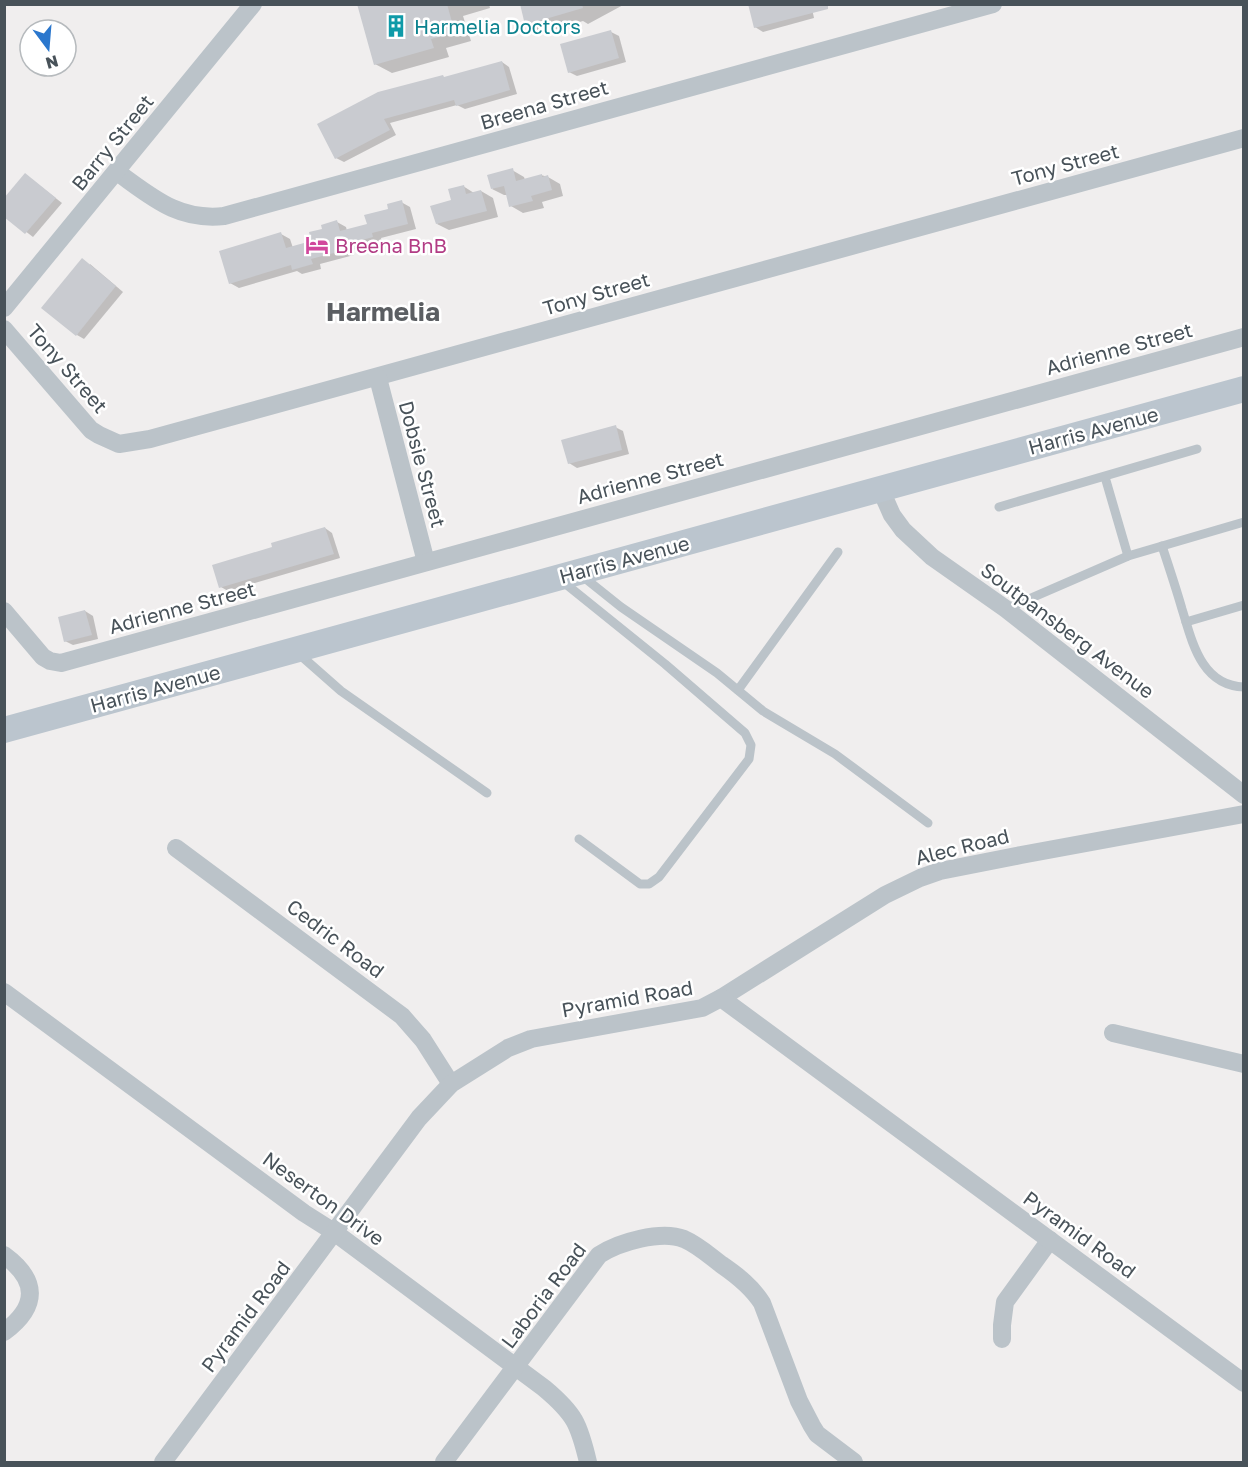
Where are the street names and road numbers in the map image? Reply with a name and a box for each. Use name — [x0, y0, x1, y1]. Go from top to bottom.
street label: Breena Street — [477, 74, 611, 134]
street label: Barry Street — [66, 89, 158, 195]
street label: Tony Street — [1009, 138, 1121, 190]
street label: Tony Street — [540, 266, 652, 320]
street label: Adrienne Street — [1043, 317, 1195, 379]
street label: Tony Street — [23, 319, 113, 417]
street label: Dobsie Street — [395, 398, 451, 530]
street label: Harris Avenue — [1025, 401, 1161, 459]
street label: Adrienne Street — [574, 446, 726, 508]
street label: Harris Avenue — [556, 530, 692, 588]
street label: Soutpansberg Avenue — [977, 557, 1159, 703]
street label: Adrienne Street — [106, 576, 258, 638]
street label: Harris Avenue — [87, 659, 223, 717]
street label: Alec Road — [913, 823, 1011, 869]
street label: Cedric Road — [283, 894, 389, 982]
street label: Pyramid Road — [559, 975, 695, 1021]
street label: Neserton Drive — [259, 1146, 389, 1250]
street label: Pyramid Road — [1019, 1185, 1141, 1283]
street label: Laboria Road — [496, 1238, 590, 1352]
street label: Pyramid Road — [195, 1256, 295, 1376]

